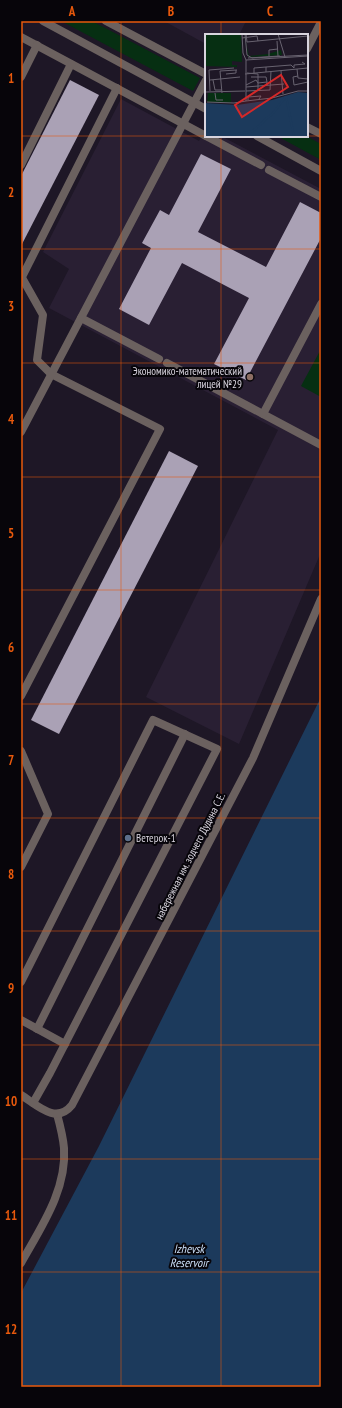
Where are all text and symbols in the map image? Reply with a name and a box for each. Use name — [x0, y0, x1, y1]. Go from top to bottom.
text: A — [68, 3, 76, 20]
text: B — [168, 3, 174, 20]
text: C — [267, 3, 273, 20]
inset map — [205, 34, 308, 137]
text: 1 — [8, 70, 14, 87]
text: 2 — [8, 184, 14, 201]
text: 3 — [8, 298, 14, 315]
place label: Экономико-математический лицей №29 — [133, 364, 242, 391]
marker: Экономико-математический лицей №29 — [245, 372, 255, 382]
text: 4 — [8, 411, 15, 428]
text: 5 — [8, 525, 14, 542]
text: 6 — [8, 639, 14, 656]
text: 7 — [8, 752, 14, 769]
street label: набережная им. зодчего Дудина С.Е. — [152, 790, 228, 922]
place label: Ветерок-1 — [136, 831, 176, 845]
marker: Ветерок-1 — [123, 833, 133, 843]
text: 8 — [8, 866, 14, 883]
text: 9 — [8, 980, 14, 997]
text: 10 — [5, 1093, 17, 1110]
text: 11 — [5, 1207, 17, 1224]
water label: Izhevsk Reservoir — [170, 1241, 210, 1270]
text: 12 — [5, 1321, 17, 1338]

